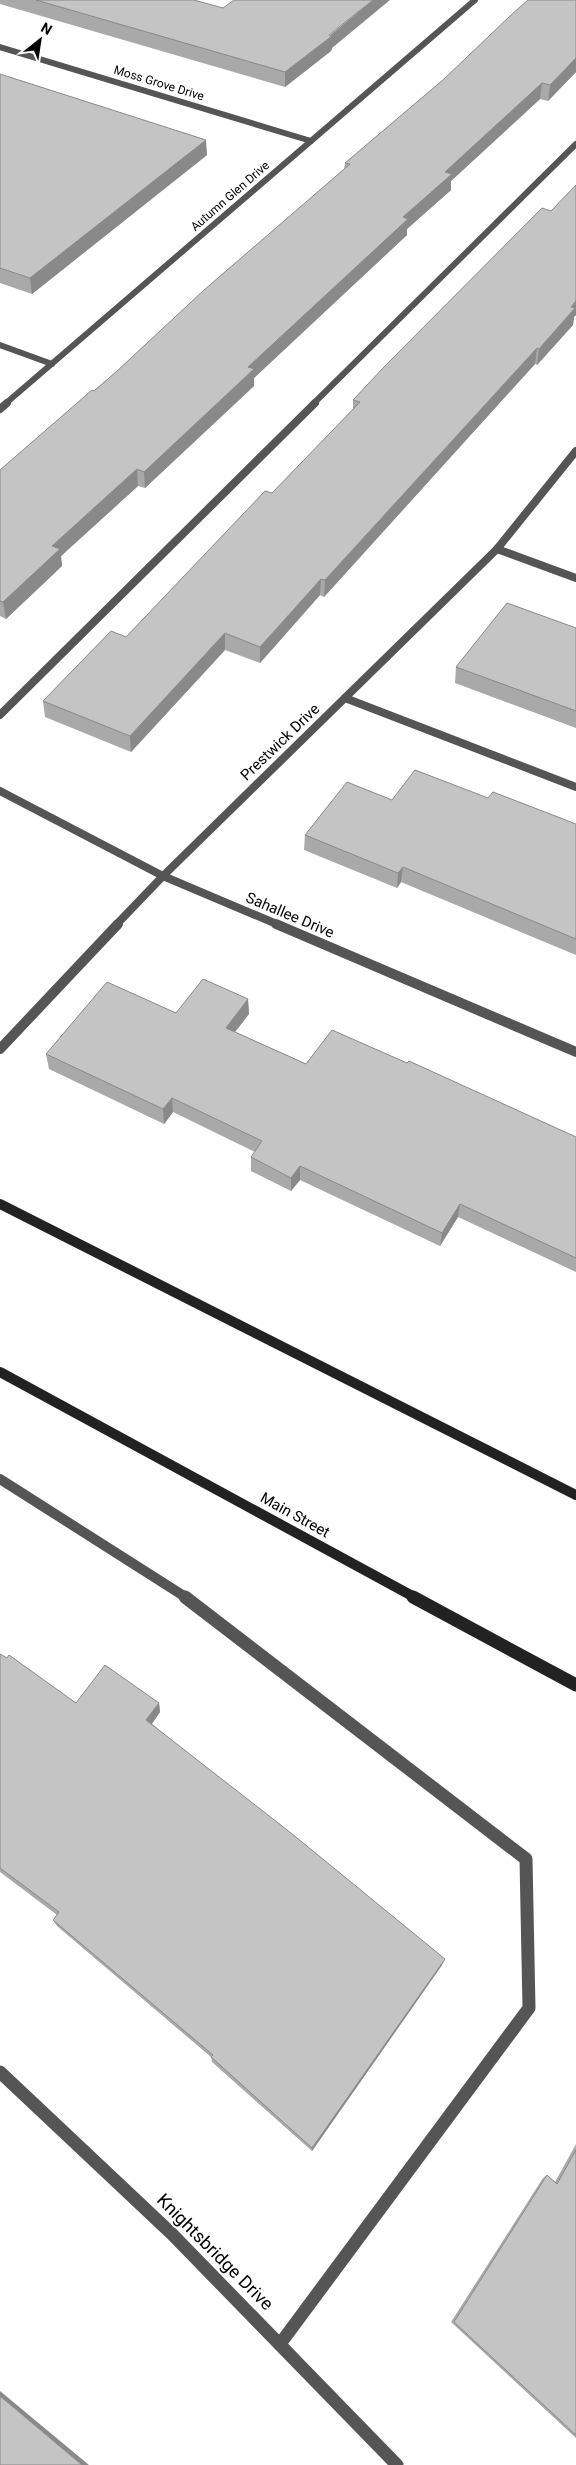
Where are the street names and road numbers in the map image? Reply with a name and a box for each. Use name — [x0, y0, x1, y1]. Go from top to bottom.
street label: Moss Grove Drive — [112, 63, 206, 103]
street label: Autumn Glen Drive — [188, 158, 272, 234]
street label: Prestwick Drive — [237, 700, 323, 784]
street label: Sahallee Drive — [243, 888, 337, 942]
street label: Main Street — [257, 1489, 333, 1541]
street label: Knightsbridge Drive — [153, 2189, 278, 2314]

